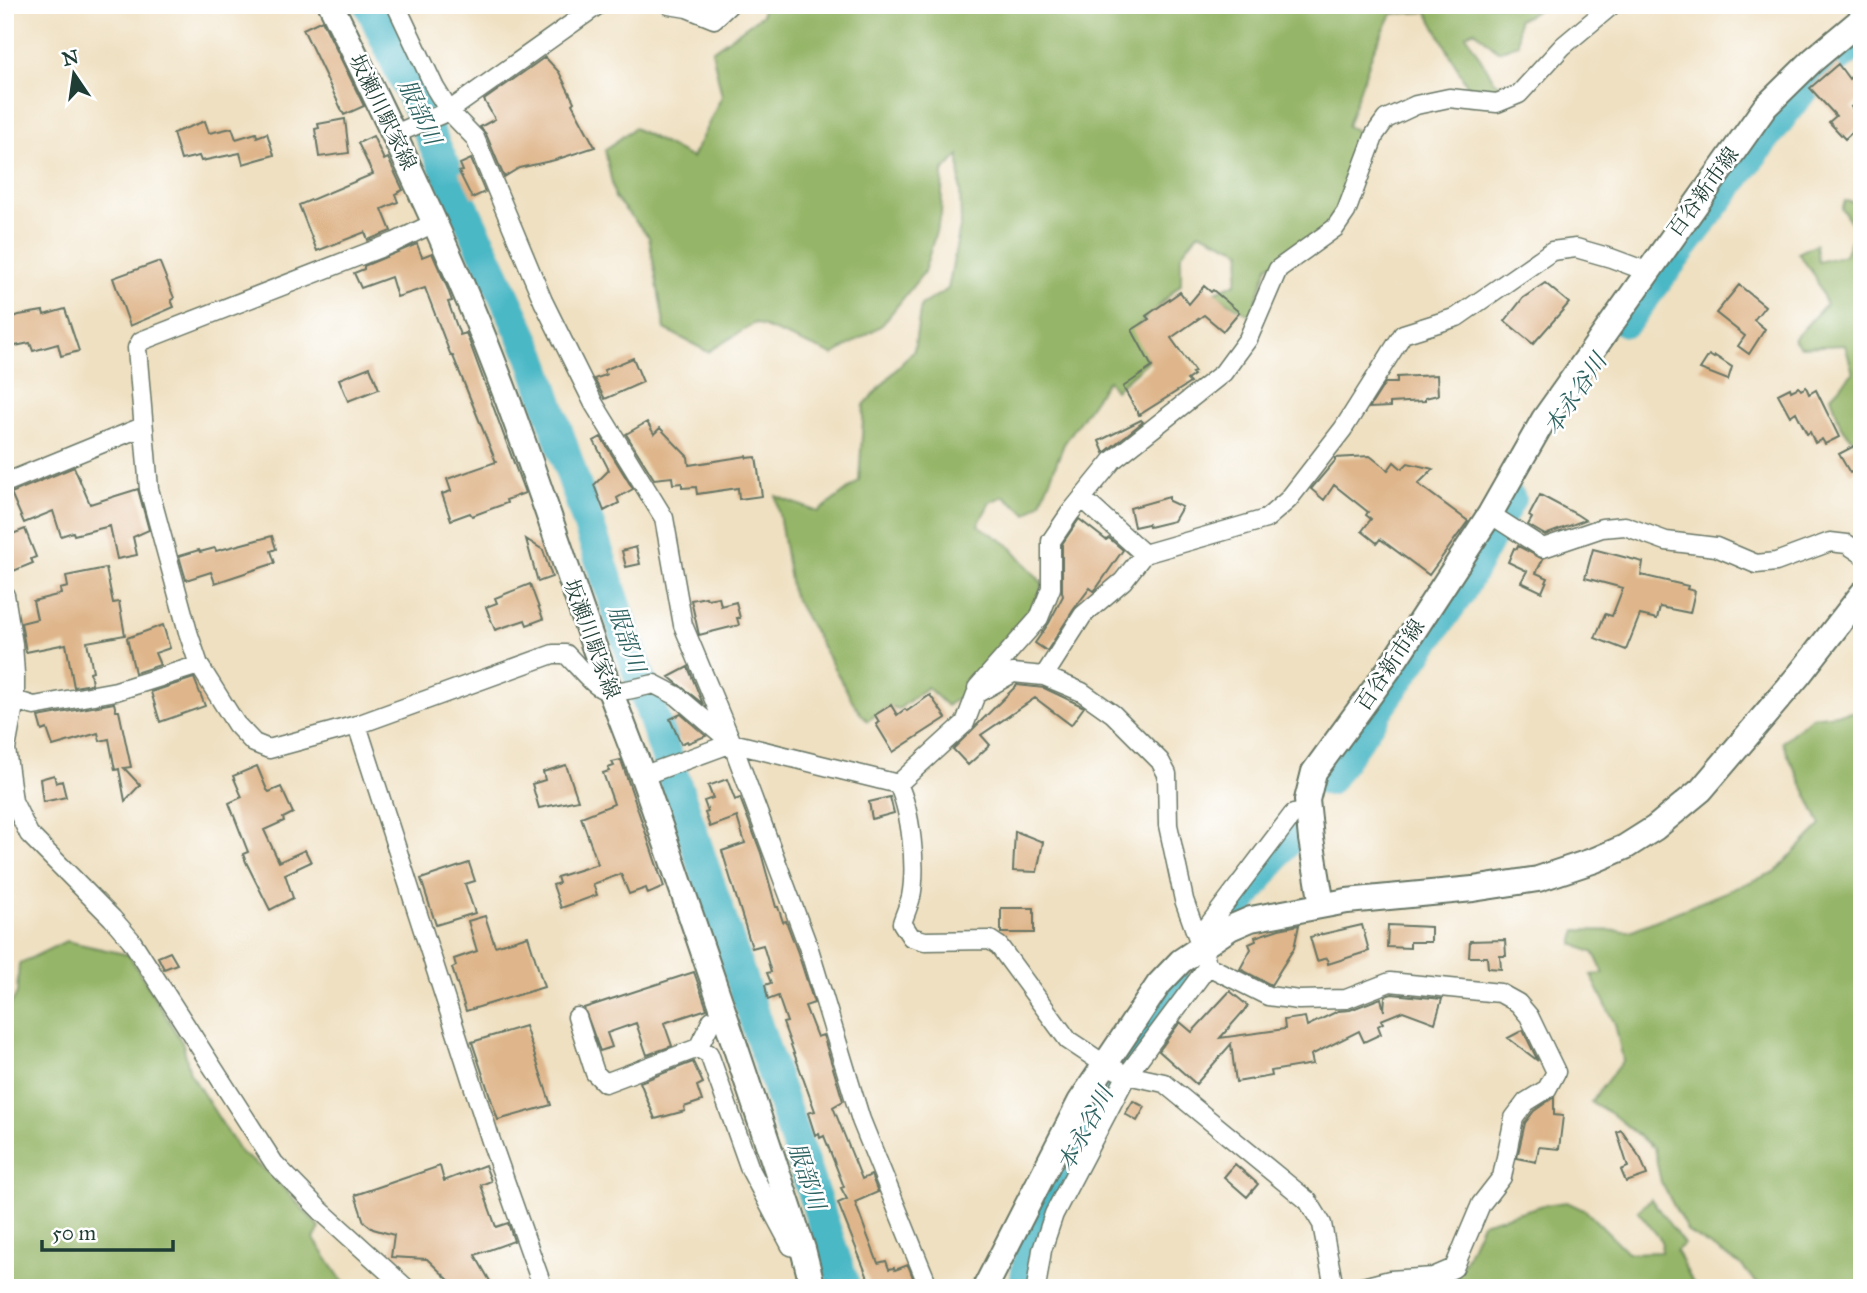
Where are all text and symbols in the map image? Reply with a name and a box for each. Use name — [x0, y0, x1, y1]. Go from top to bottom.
north arrow — [38, 38, 108, 108]
text: N — [60, 45, 81, 71]
street label: 坂瀬川駅家線 — [344, 50, 422, 174]
water label: 服部川 — [393, 75, 449, 152]
street label: 百谷新市線 — [1662, 142, 1744, 242]
water label: 本永谷川 — [1538, 346, 1614, 440]
street label: 坂瀬川駅家線 — [558, 575, 626, 703]
water label: 服部川 — [603, 602, 652, 679]
street label: 百谷新市線 — [1350, 614, 1430, 716]
water label: 本永谷川 — [1051, 1079, 1120, 1176]
water label: 服部川 — [783, 1139, 832, 1216]
scale bar — [42, 1209, 173, 1253]
text: 50 m — [52, 1220, 97, 1246]

